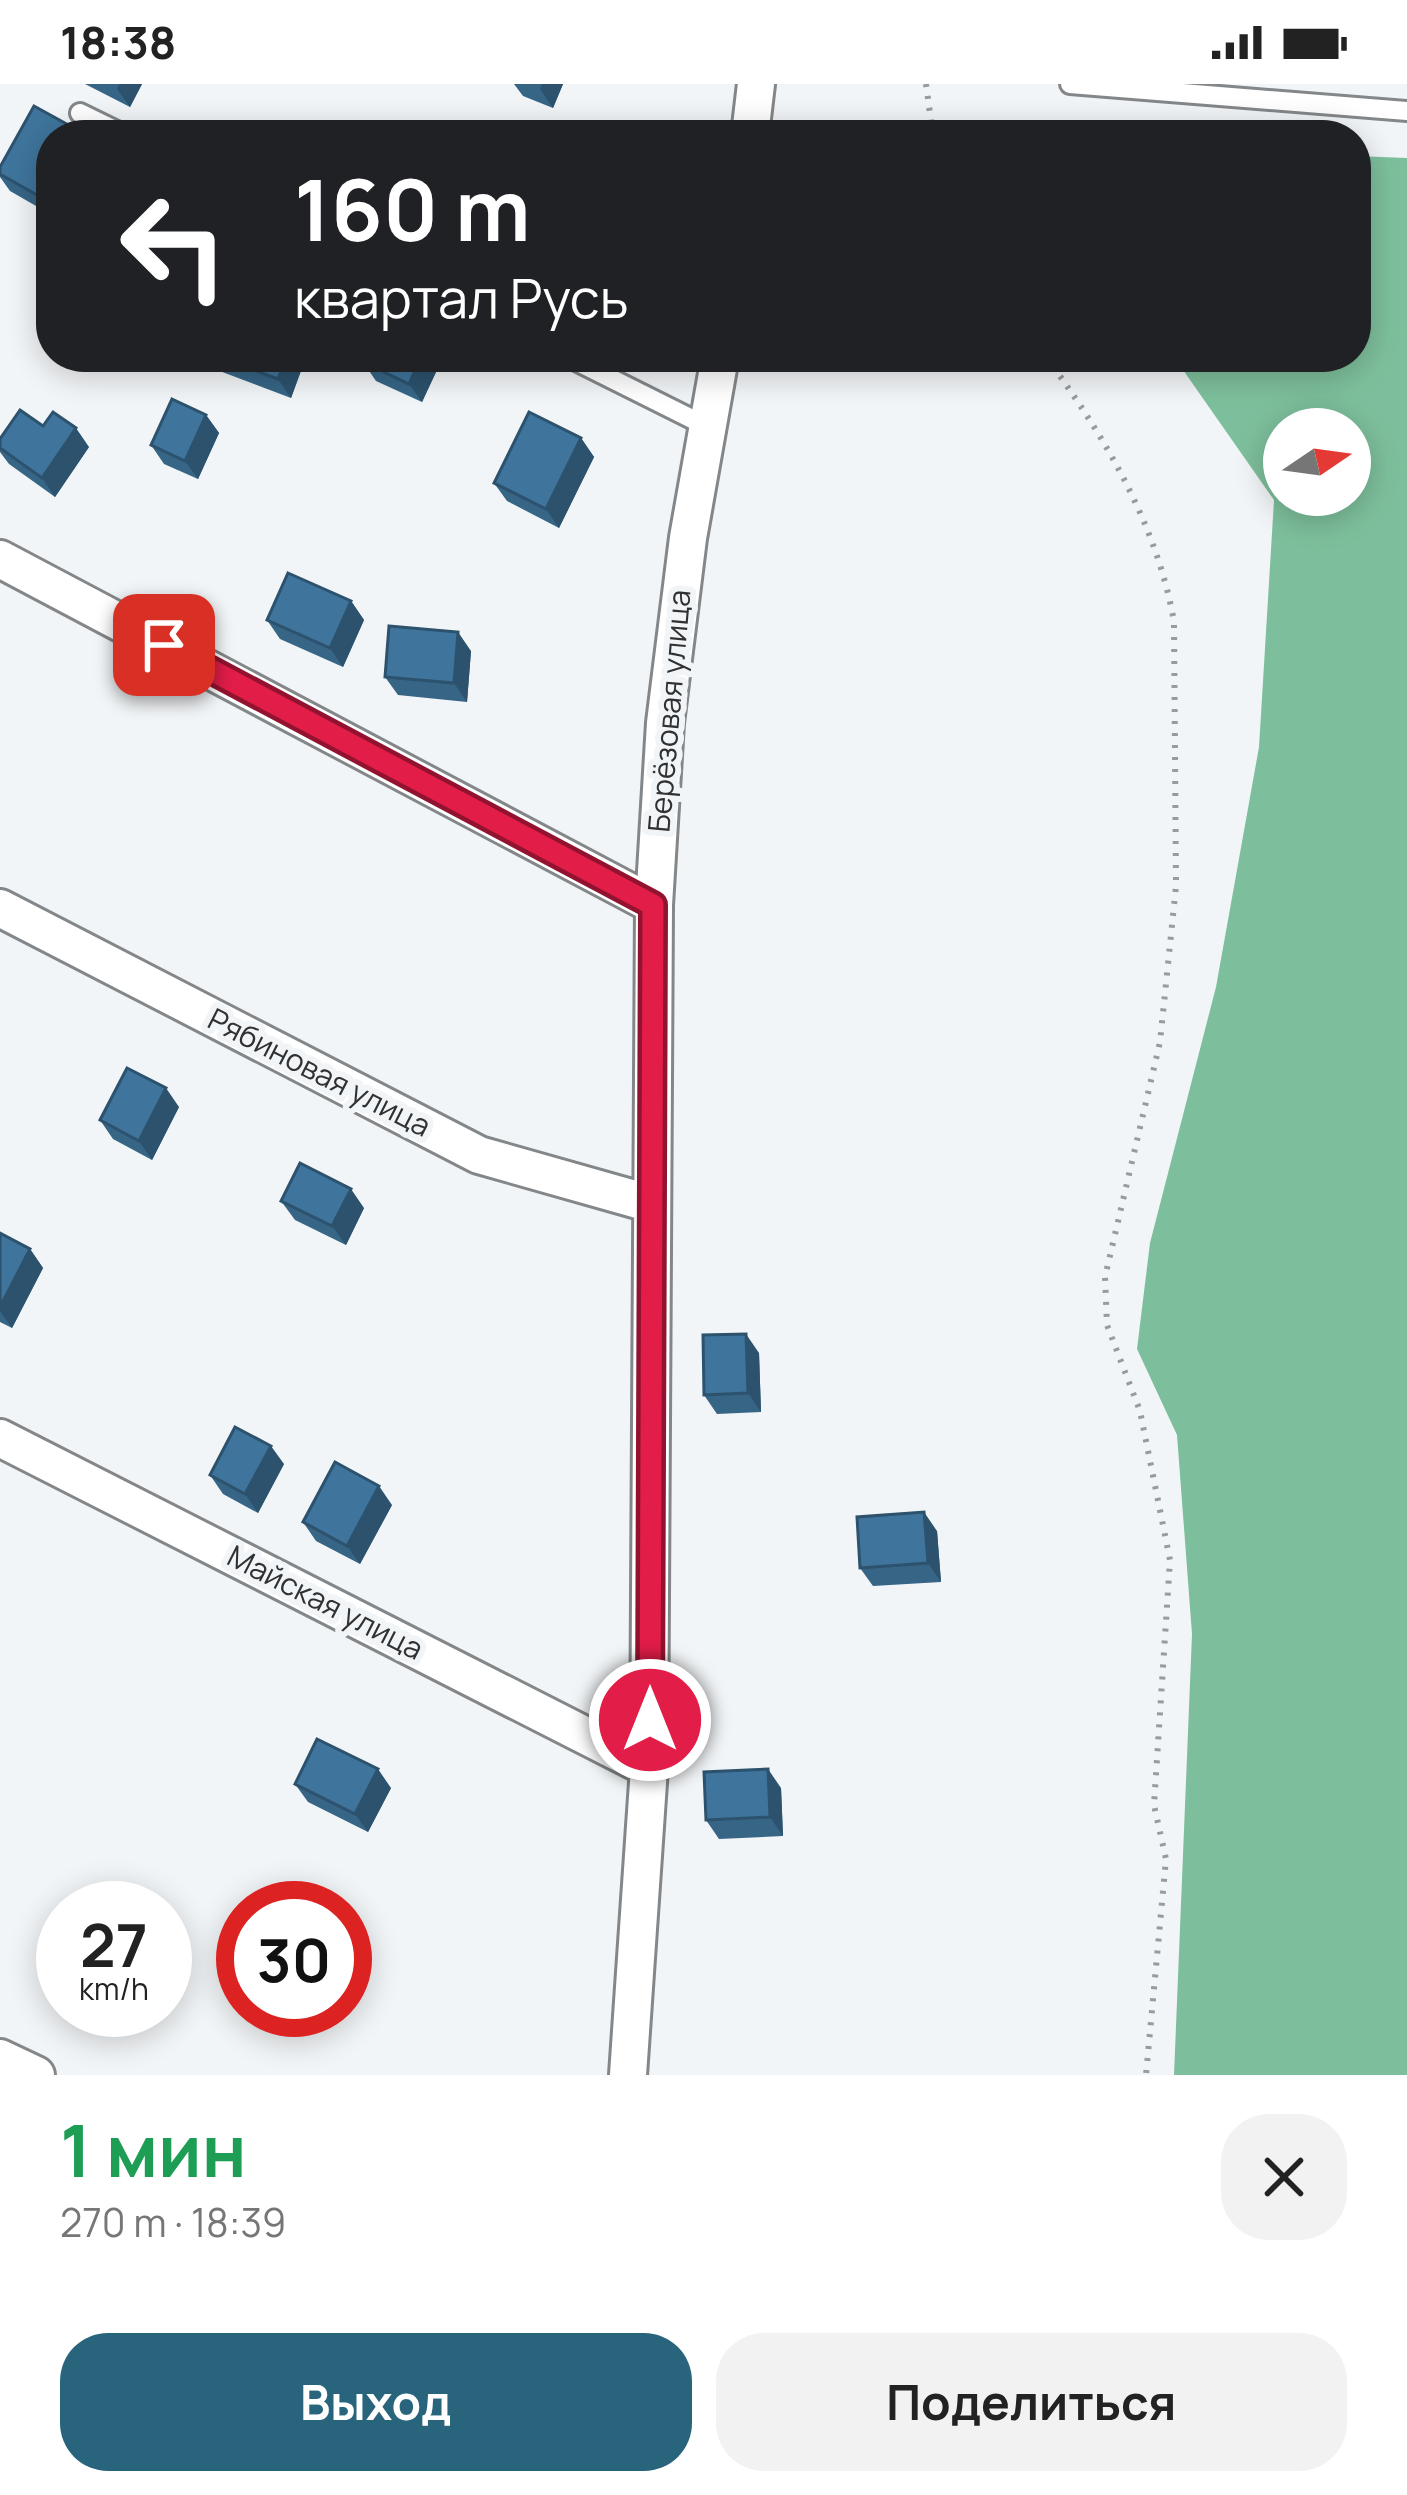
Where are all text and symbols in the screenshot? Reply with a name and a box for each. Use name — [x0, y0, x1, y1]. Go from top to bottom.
text: 18:38 — [60, 11, 176, 73]
text: 160 m — [294, 151, 531, 266]
icon: left — [96, 168, 252, 324]
text: квартал Русь — [294, 260, 629, 334]
north arrow — [1263, 408, 1371, 516]
map controls — [1263, 408, 1371, 516]
street label: Берёзовая улица — [637, 588, 700, 834]
pin — [113, 594, 215, 696]
icon: arrive — [131, 612, 197, 678]
street label: Рябиновая улица — [201, 998, 438, 1145]
street label: Майская улица — [221, 1535, 431, 1669]
position arrow — [587, 1657, 713, 1783]
speed limit sign: 30 — [216, 1881, 372, 2037]
text: 27 — [80, 1903, 148, 1985]
text: km/h — [79, 1968, 149, 2009]
text: 1 мин — [60, 2100, 247, 2199]
button: close — [1221, 2114, 1347, 2240]
text: 270 m · 18:39 — [60, 2195, 286, 2249]
button: Выход — [60, 2333, 692, 2471]
button: Поделиться — [716, 2333, 1347, 2471]

